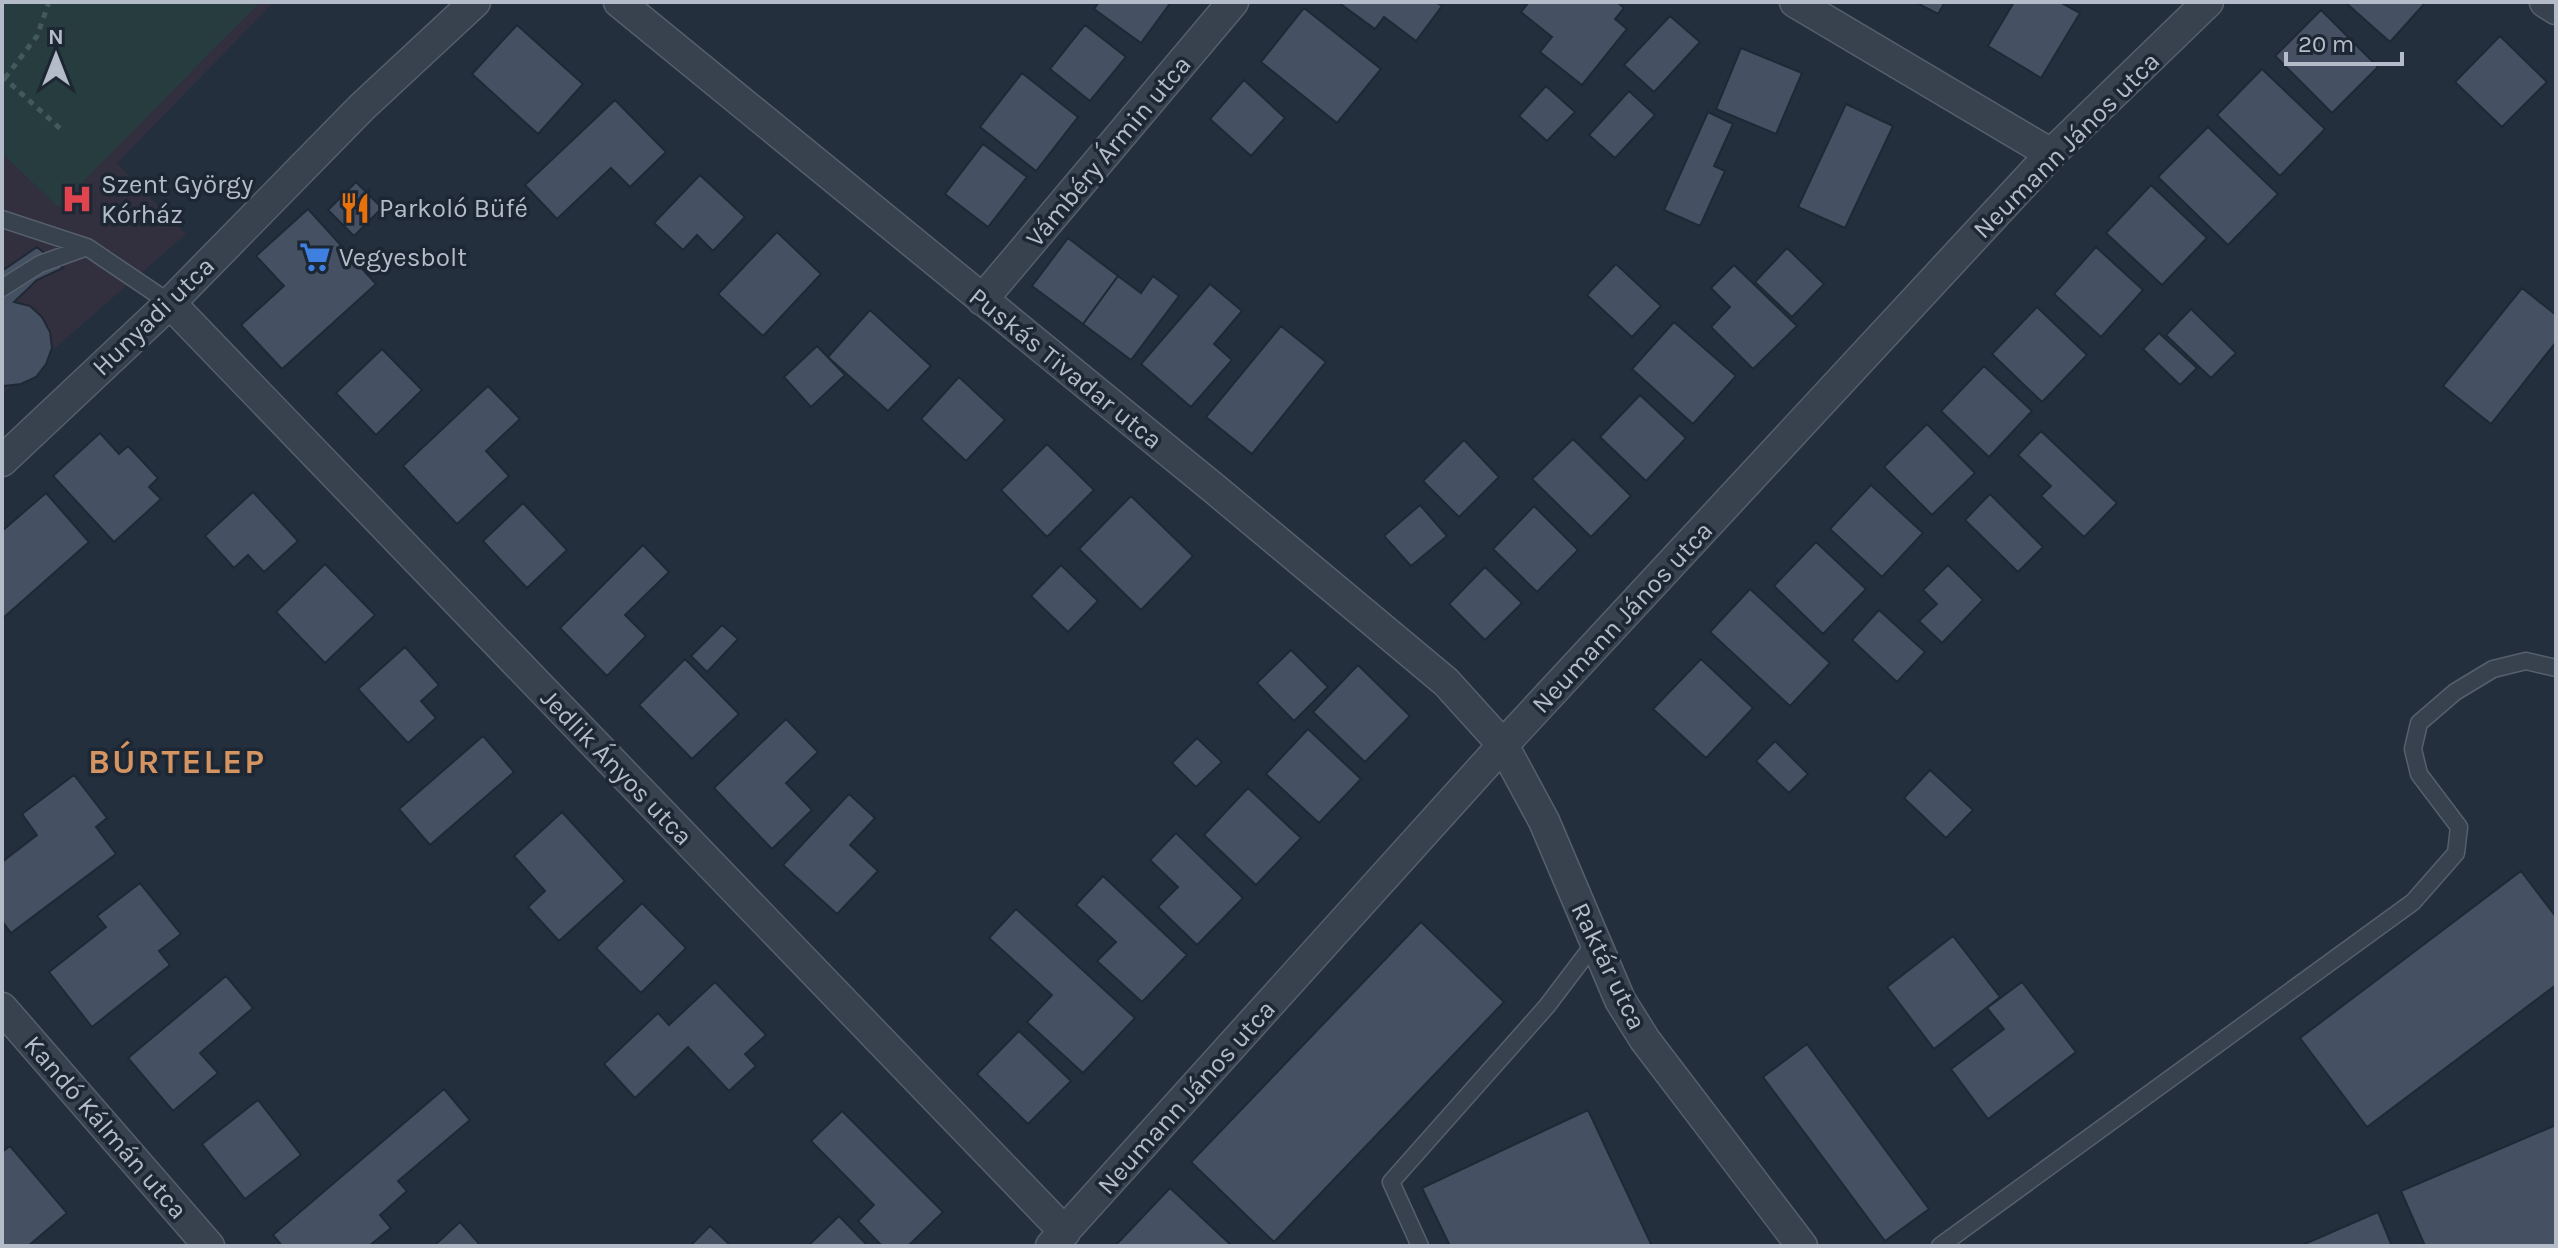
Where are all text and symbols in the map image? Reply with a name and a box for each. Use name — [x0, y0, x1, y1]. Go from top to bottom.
north arrow — [16, 16, 96, 96]
scale bar — [2286, 16, 2402, 66]
text: N — [48, 24, 64, 50]
text: 20 m — [2298, 30, 2354, 58]
street label: Neumann János utca — [1967, 46, 2166, 245]
street label: Vámbéry Ármin utca — [1018, 49, 1198, 253]
place label: Szent György Kórház — [101, 169, 253, 230]
hospital icon: Szent György Kórház — [60, 182, 94, 216]
restaurant icon: Parkoló Büfé — [338, 191, 372, 225]
place label: Parkoló Büfé — [379, 193, 528, 224]
supermarket icon: Vegyesbolt — [298, 240, 332, 274]
place label: Vegyesbolt — [339, 242, 467, 273]
street label: Hunyadi utca — [86, 250, 221, 382]
street label: Puskás Tivadar utca — [963, 281, 1168, 456]
street label: Neumann János utca — [1525, 515, 1719, 720]
street label: Jedlik Ányos utca — [534, 682, 700, 852]
district label: BÚRTELEP — [88, 740, 266, 782]
street label: Raktár utca — [1564, 897, 1653, 1035]
street label: Neumann János utca — [1091, 994, 1282, 1201]
street label: Kandó Kálmán utca — [18, 1029, 194, 1225]

